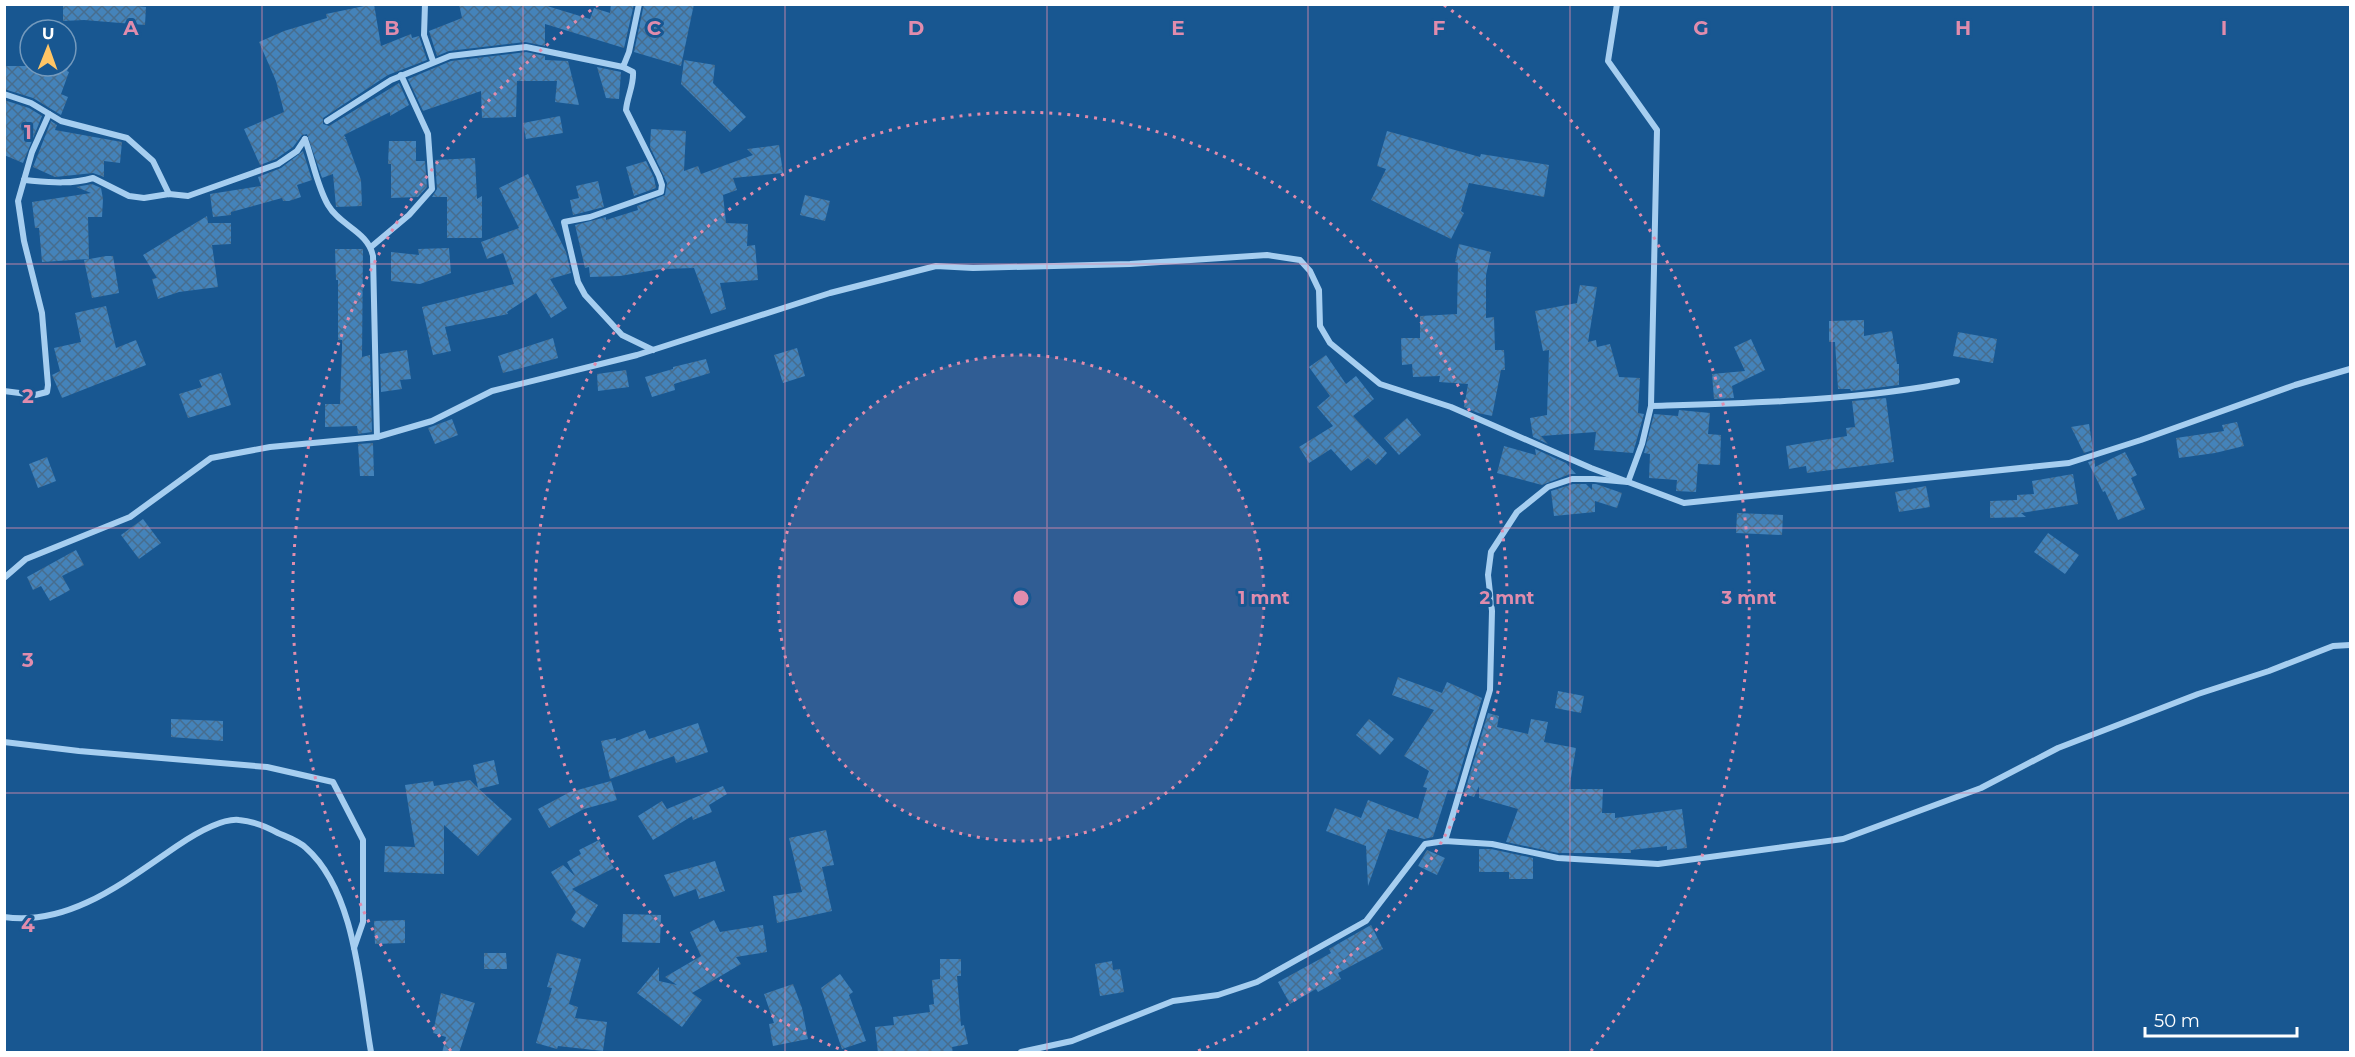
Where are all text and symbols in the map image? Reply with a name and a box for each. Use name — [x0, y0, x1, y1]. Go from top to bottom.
text: A — [122, 16, 139, 40]
text: B — [384, 16, 400, 40]
text: C — [647, 16, 662, 40]
text: D — [908, 16, 924, 40]
text: E — [1171, 16, 1185, 40]
text: F — [1433, 16, 1446, 40]
text: G — [1693, 16, 1709, 40]
text: H — [1955, 16, 1971, 40]
text: I — [2221, 16, 2227, 40]
north arrow — [18, 18, 78, 78]
text: U — [42, 24, 55, 43]
text: 1 — [24, 120, 32, 144]
text: 2 — [22, 384, 34, 408]
text: 1 mnt — [1238, 587, 1290, 609]
text: 2 mnt — [1480, 587, 1535, 609]
text: 3 mnt — [1721, 587, 1777, 609]
centre of rings — [1011, 588, 1031, 608]
text: 3 — [21, 648, 34, 672]
text: 4 — [21, 913, 35, 937]
scale bar — [2145, 1000, 2296, 1038]
text: 50 m — [2154, 1010, 2200, 1032]

